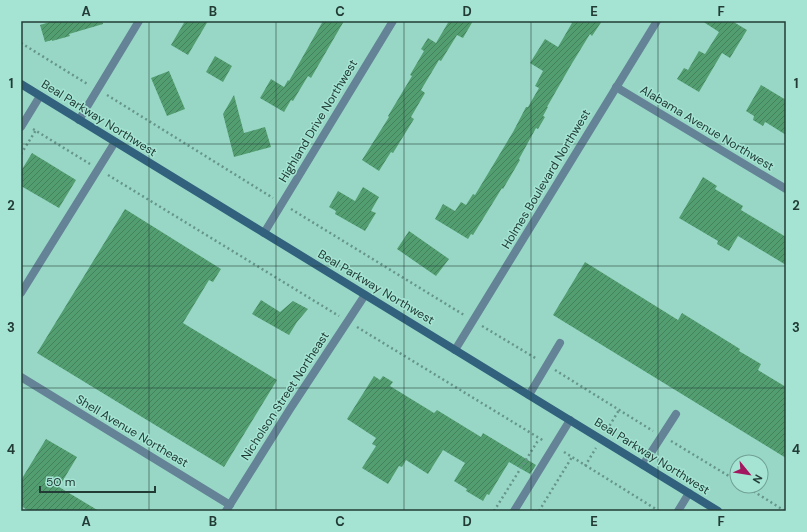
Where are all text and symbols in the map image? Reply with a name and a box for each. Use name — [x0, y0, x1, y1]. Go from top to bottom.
text: A — [81, 3, 91, 20]
text: B — [209, 3, 217, 20]
text: C — [335, 3, 345, 20]
text: D — [462, 3, 472, 20]
text: E — [590, 3, 598, 20]
text: F — [717, 3, 725, 20]
street label: Highland Drive Northwest — [275, 56, 361, 185]
text: 1 — [9, 75, 13, 92]
text: 1 — [794, 75, 798, 92]
street label: Beal Parkway Northwest — [38, 76, 160, 160]
street label: Alabama Avenue Northwest — [637, 82, 777, 174]
street label: Holmes Boulevard Northwest — [498, 106, 594, 252]
text: 2 — [7, 197, 15, 214]
text: 2 — [792, 197, 800, 214]
street label: Beal Parkway Northwest — [315, 246, 437, 328]
text: 3 — [7, 319, 15, 336]
text: 3 — [792, 319, 800, 336]
street label: Nicholson Street Northeast — [237, 328, 333, 463]
street label: Shell Avenue Northeast — [73, 391, 191, 471]
street label: Beal Parkway Northwest — [591, 414, 713, 498]
text: 4 — [7, 441, 15, 458]
text: 4 — [792, 441, 800, 458]
north arrow — [729, 454, 769, 494]
scale bar — [40, 468, 155, 494]
text: N — [750, 472, 766, 486]
text: 50 m — [46, 474, 75, 490]
text: A — [81, 513, 91, 530]
text: B — [209, 513, 217, 530]
text: C — [335, 513, 345, 530]
text: D — [462, 513, 472, 530]
text: E — [590, 513, 598, 530]
text: F — [717, 513, 725, 530]

